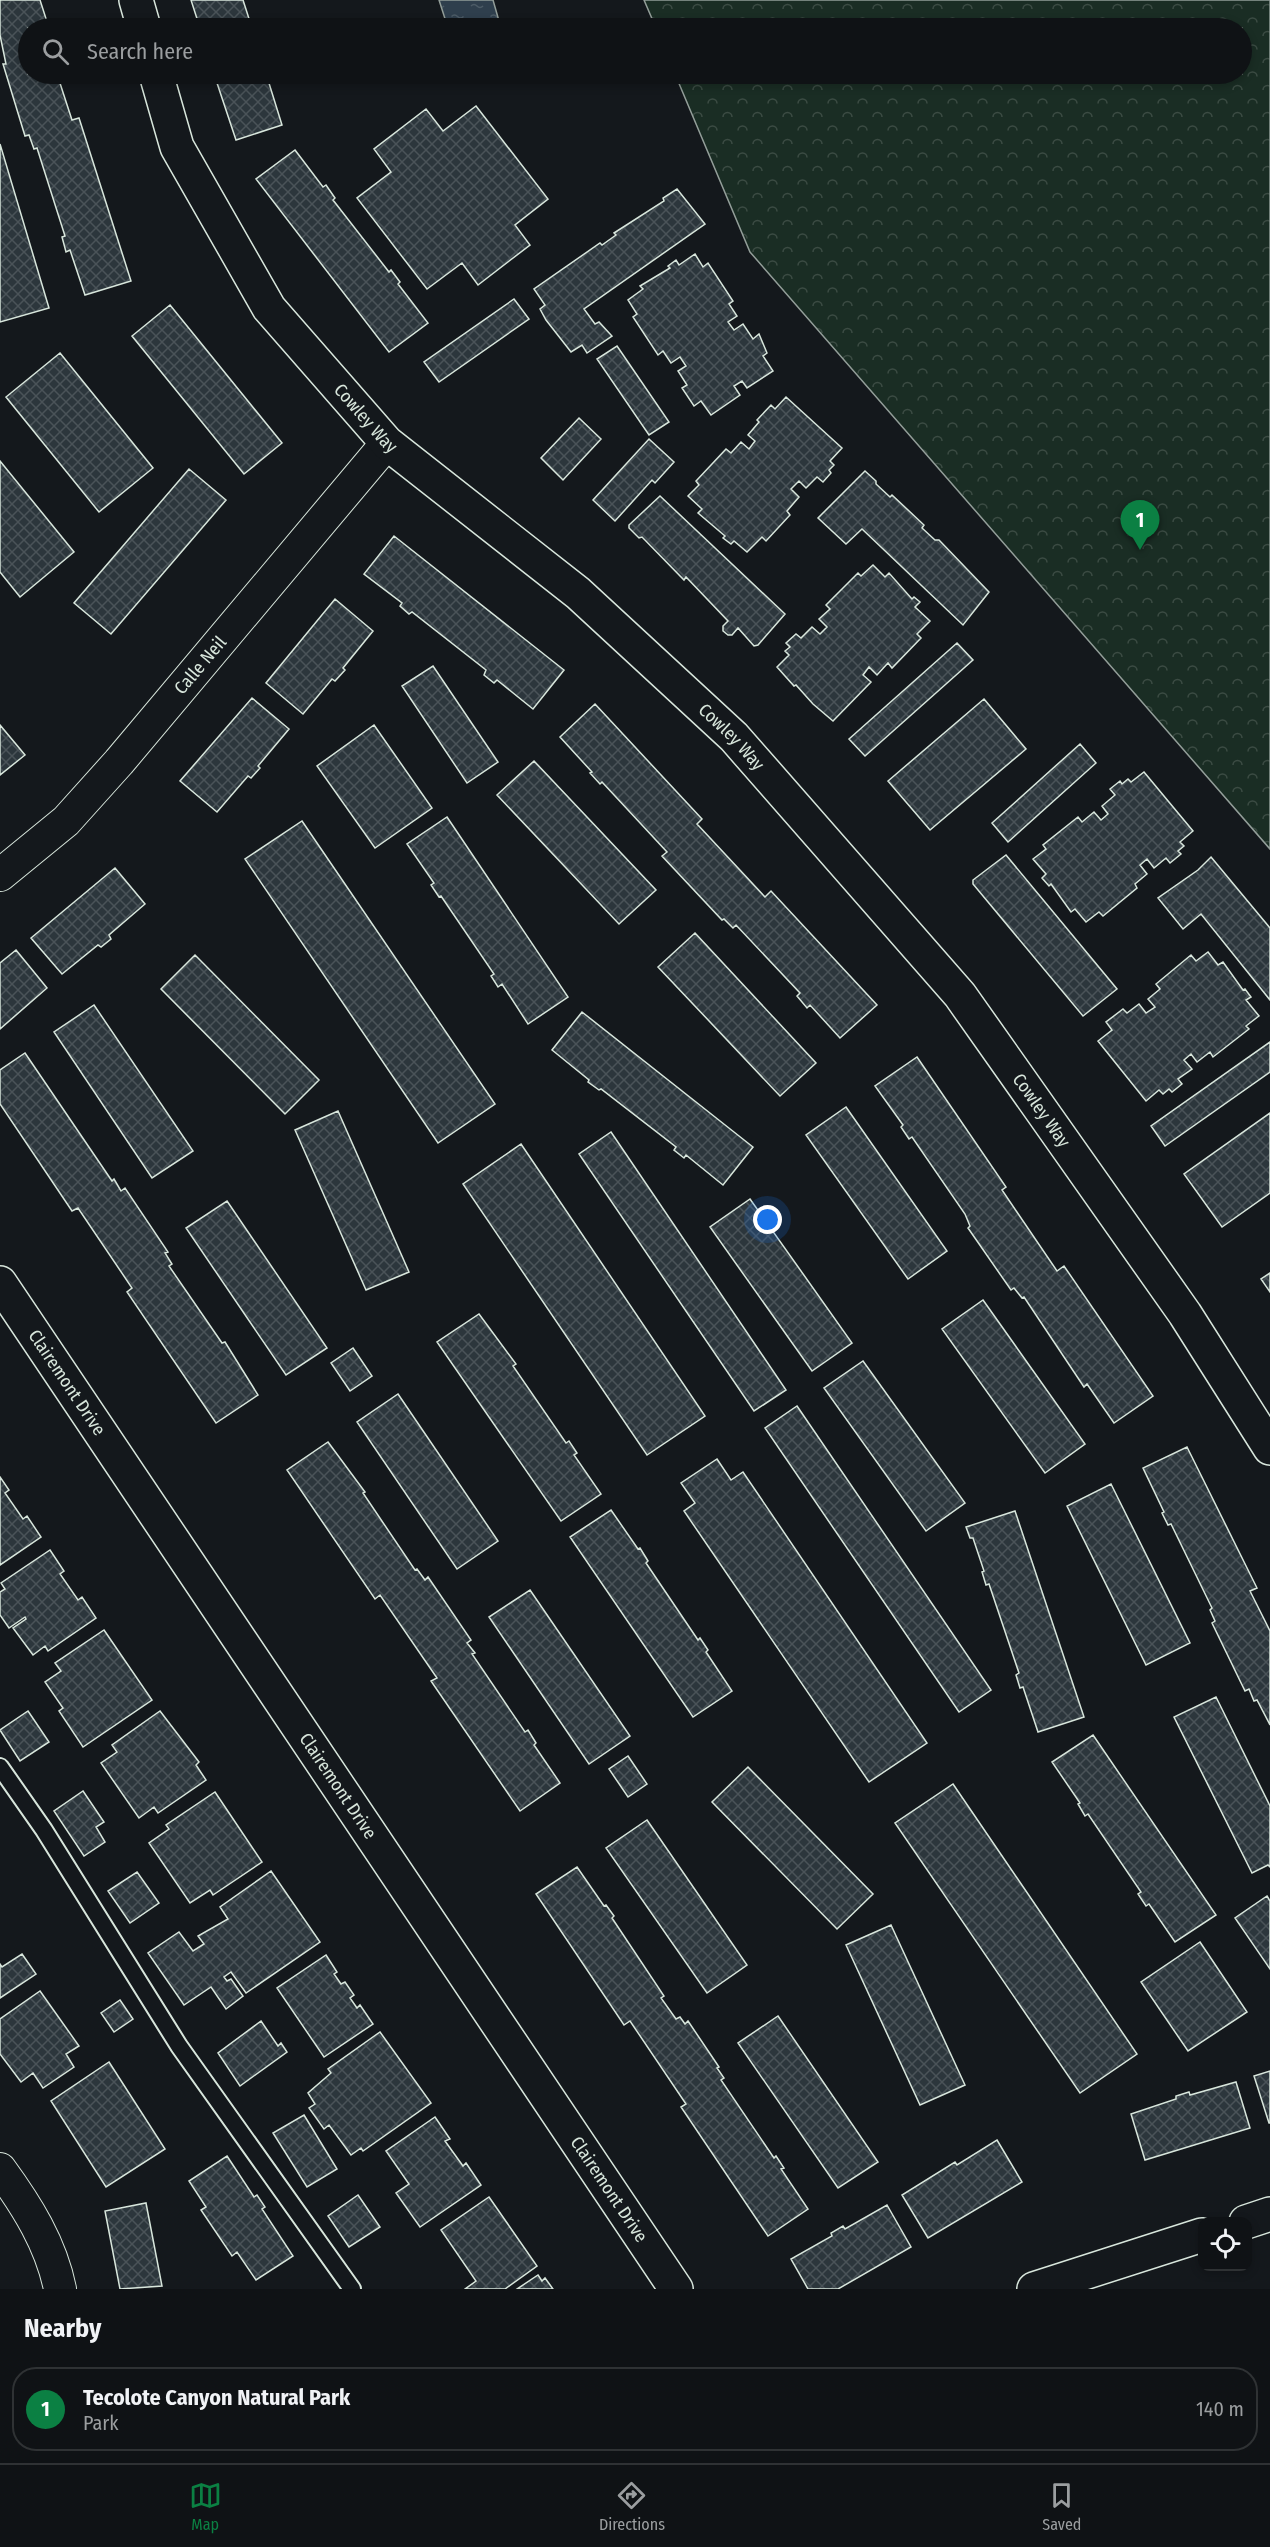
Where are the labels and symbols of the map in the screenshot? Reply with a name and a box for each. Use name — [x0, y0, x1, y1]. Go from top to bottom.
street label: Cowley Way — [329, 379, 402, 458]
pin: 1 — [1120, 500, 1160, 550]
street label: Calle Neil — [170, 631, 231, 699]
street label: Cowley Way — [694, 699, 769, 775]
street label: Cowley Way — [1008, 1069, 1075, 1152]
your location — [753, 1205, 782, 1234]
street label: Clairemont Drive — [24, 1325, 110, 1440]
street label: Clairemont Drive — [295, 1729, 381, 1843]
street label: Clairemont Drive — [566, 2132, 652, 2247]

